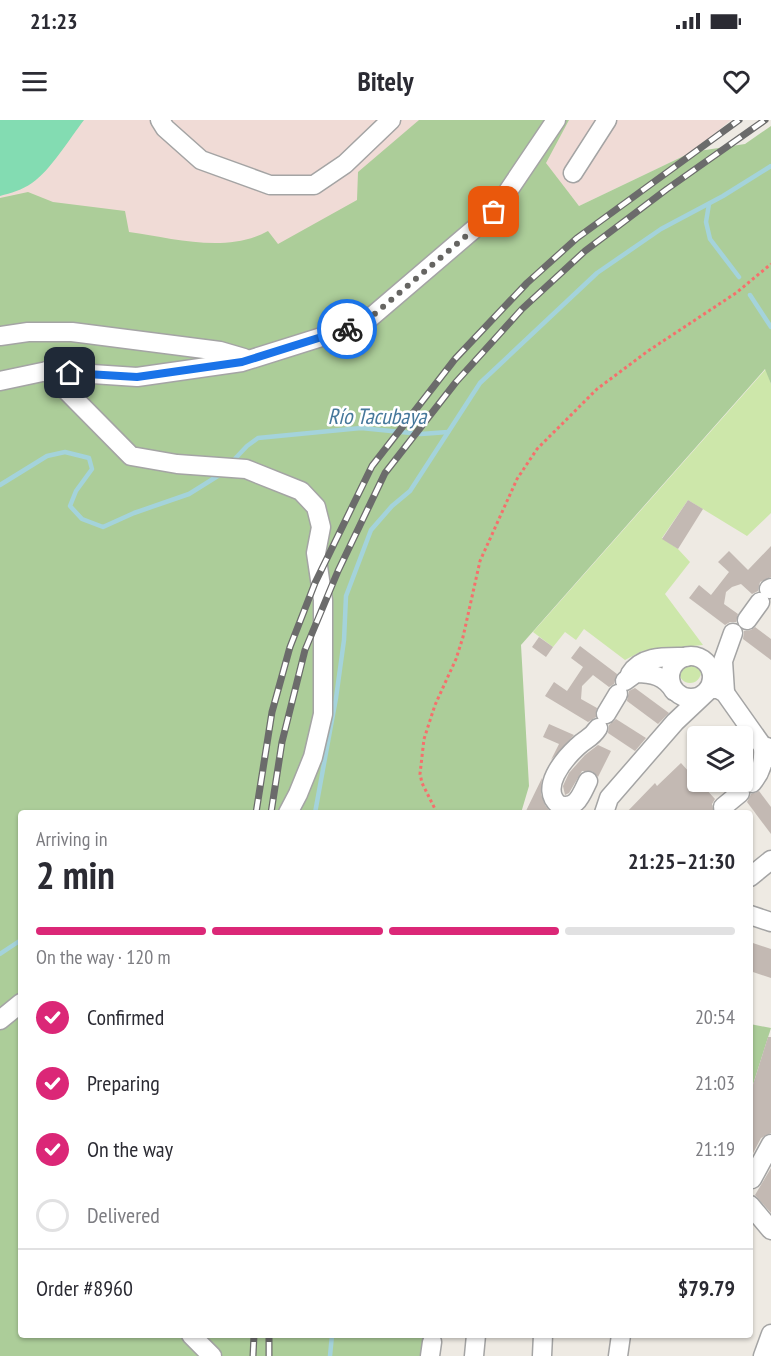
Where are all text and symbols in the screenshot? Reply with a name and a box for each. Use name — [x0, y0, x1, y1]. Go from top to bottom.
text: 21:23 — [30, 7, 78, 35]
text: Bitely — [357, 64, 414, 98]
icon: menu — [18, 65, 51, 98]
icon: heart — [720, 65, 753, 98]
pin — [468, 186, 519, 237]
icon: bag — [477, 195, 510, 228]
courier — [317, 299, 377, 359]
icon: bike — [331, 313, 364, 346]
pin — [44, 347, 95, 398]
icon: home — [53, 356, 86, 389]
water label: Río Tacubaya — [328, 402, 427, 430]
map controls — [687, 726, 753, 792]
button: layers — [687, 726, 753, 792]
text: Arriving in — [36, 826, 108, 852]
text: 21:25–21:30 — [628, 847, 735, 875]
text: 2 min — [36, 849, 115, 900]
text: On the way · 120 m — [36, 944, 171, 970]
icon: check — [36, 1001, 69, 1034]
text: Confirmed — [87, 1003, 164, 1031]
text: 20:54 — [695, 1004, 735, 1030]
icon: check — [36, 1067, 69, 1100]
text: Preparing — [87, 1069, 160, 1097]
text: 21:03 — [695, 1070, 735, 1096]
icon: check — [36, 1133, 69, 1166]
text: On the way — [87, 1135, 173, 1163]
text: 21:19 — [695, 1136, 735, 1162]
text: Delivered — [87, 1201, 160, 1229]
text: Order #8960 — [36, 1274, 133, 1302]
text: $79.79 — [678, 1274, 735, 1302]

